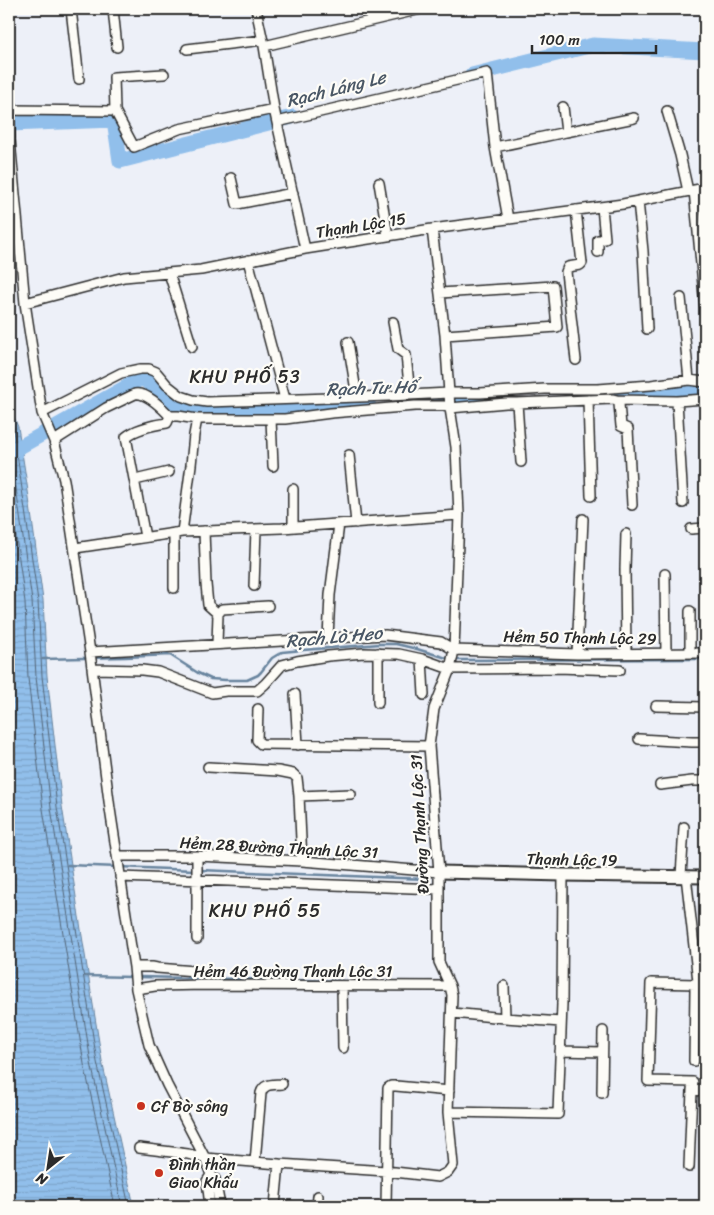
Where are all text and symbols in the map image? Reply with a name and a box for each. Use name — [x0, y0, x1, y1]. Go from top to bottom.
scale bar — [532, 22, 655, 54]
text: 100 m — [539, 27, 580, 53]
water label: Rạch Láng Le — [283, 61, 391, 117]
street label: Thạnh Lộc 15 — [314, 204, 408, 247]
district label: KHU PHỐ 53 — [189, 361, 301, 393]
water label: Rạch Tư Hổ — [326, 370, 423, 406]
water label: Rạch Lò Heo — [285, 617, 385, 657]
street label: Hẻm 50 Thạnh Lộc 29 — [503, 622, 657, 653]
street label: Đường Thạnh Lộc 31 — [401, 753, 438, 894]
street label: Hẻm 28 Đường Thạnh Lộc 31 — [179, 828, 379, 867]
street label: Thạnh Lộc 19 — [526, 844, 618, 875]
district label: KHU PHỐ 55 — [209, 895, 321, 927]
street label: Hẻm 46 Đường Thạnh Lộc 31 — [194, 957, 393, 986]
place label: Cf Bờ sông — [151, 1092, 228, 1121]
marker: Cf Bờ sông — [135, 1100, 147, 1112]
north arrow — [22, 1142, 72, 1192]
place label: Đình thần Giao Khẩu — [169, 1150, 239, 1197]
text: N — [31, 1165, 53, 1193]
marker: Đình thần Giao Khẩu — [153, 1167, 165, 1179]

